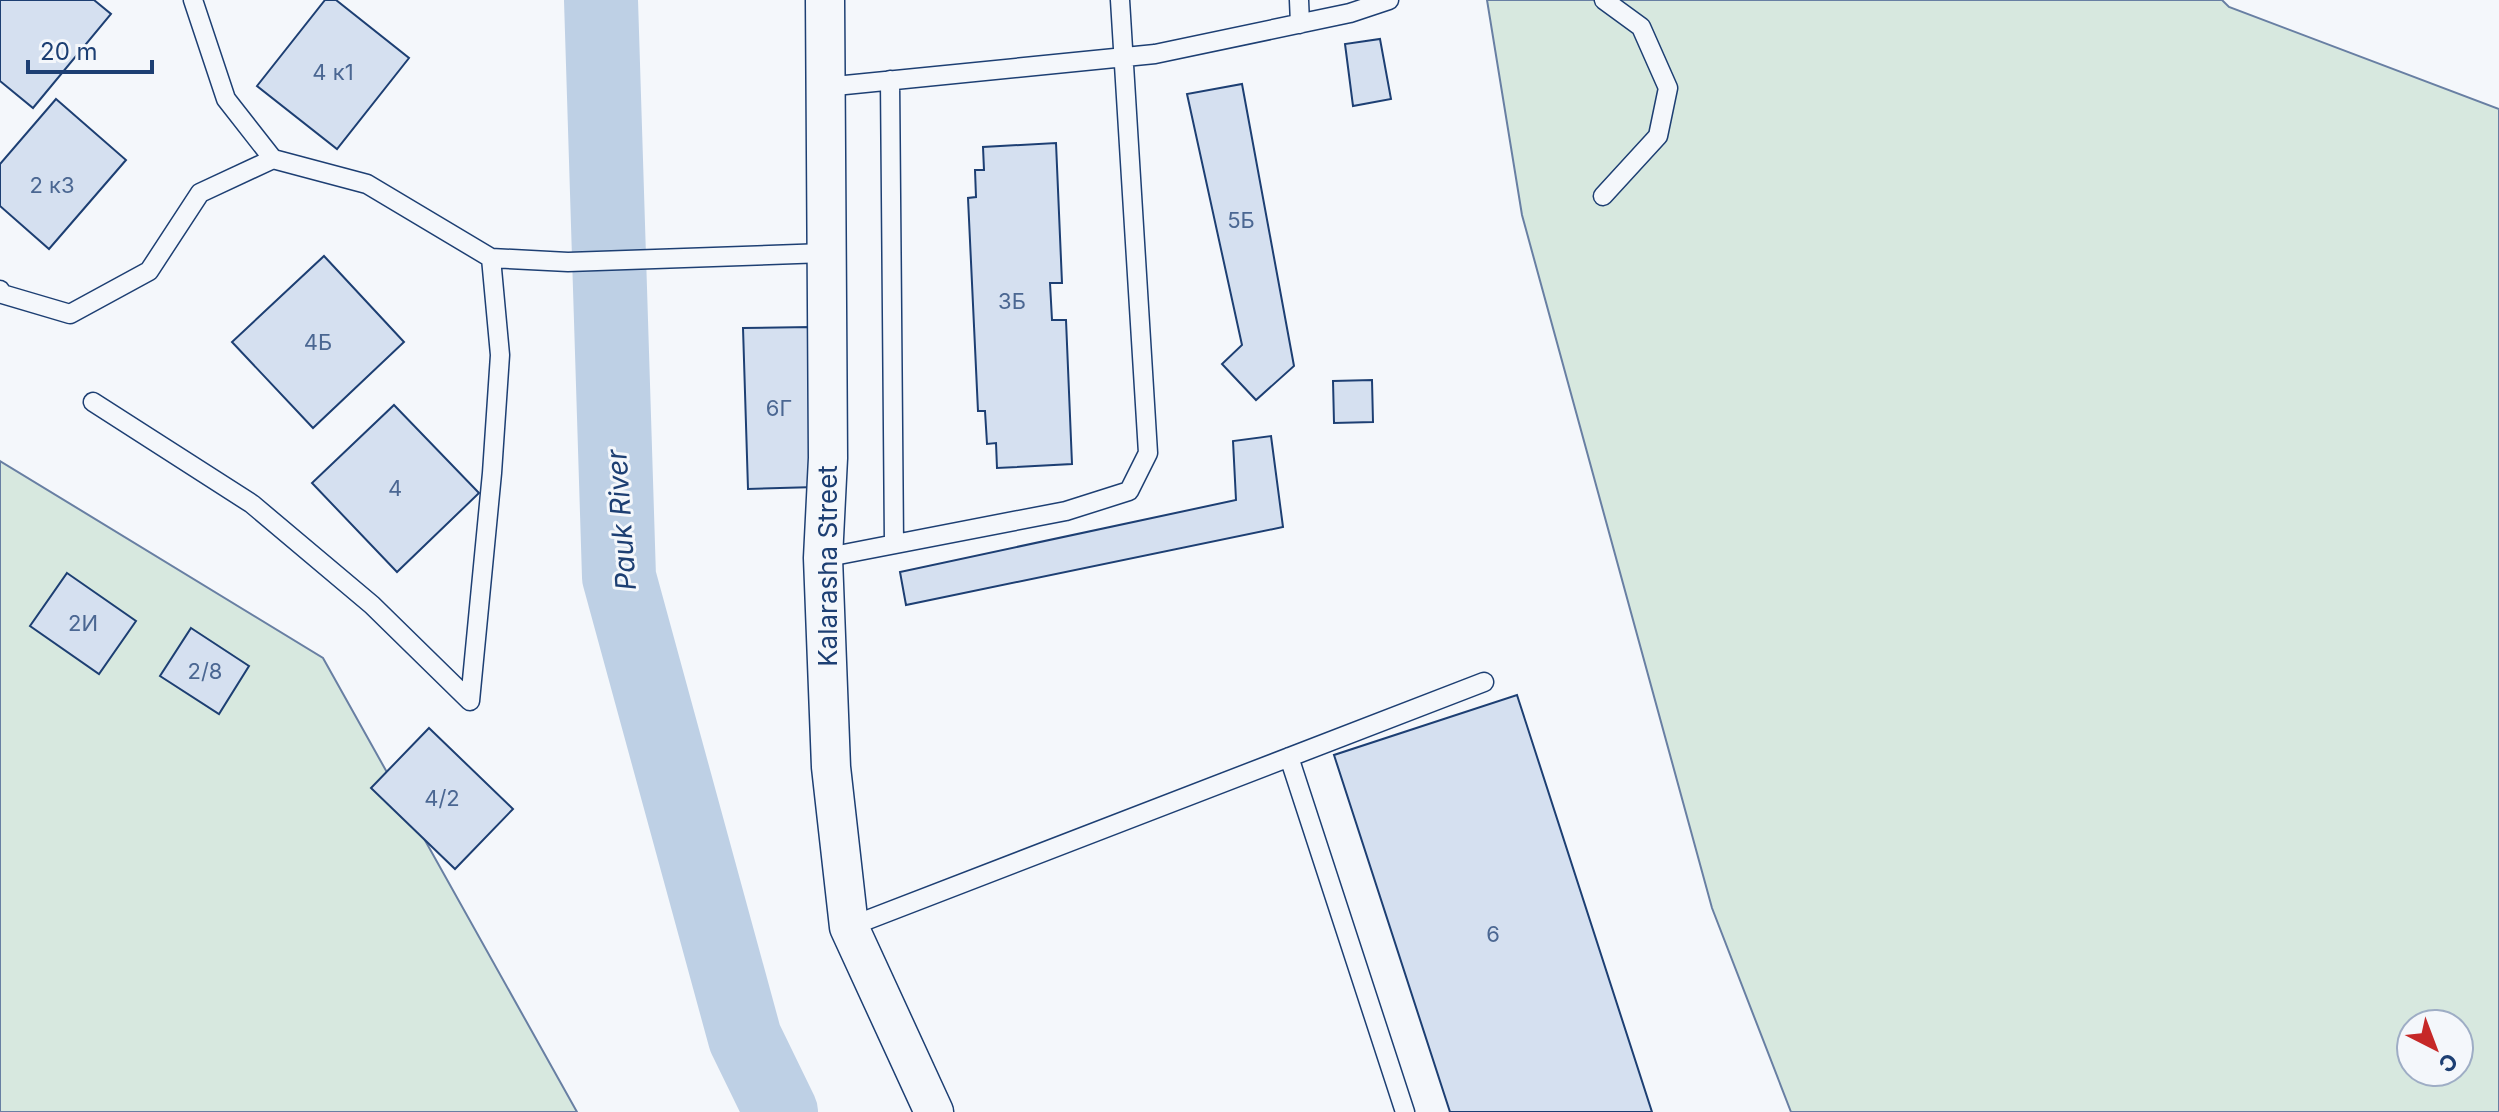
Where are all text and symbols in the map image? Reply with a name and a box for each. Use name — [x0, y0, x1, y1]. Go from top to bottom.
scale bar — [28, 24, 152, 74]
text: 20 m — [40, 37, 98, 66]
house number: 4 к1 — [312, 59, 354, 85]
house number: 2 к3 — [29, 172, 75, 198]
house number: 5Б — [1227, 207, 1255, 233]
house number: 3Б — [998, 288, 1026, 314]
house number: 4Б — [304, 329, 332, 355]
house number: 6Г — [766, 395, 792, 421]
water label: Pauk River — [599, 447, 643, 592]
street label: Kalarasha Street — [812, 465, 843, 667]
house number: 4 — [388, 475, 402, 501]
house number: 2И — [68, 610, 98, 636]
house number: 2/8 — [188, 658, 222, 684]
house number: 4/2 — [424, 785, 460, 811]
house number: 6 — [1486, 921, 1500, 947]
north arrow — [2395, 1008, 2475, 1088]
text: С — [2434, 1048, 2463, 1078]

